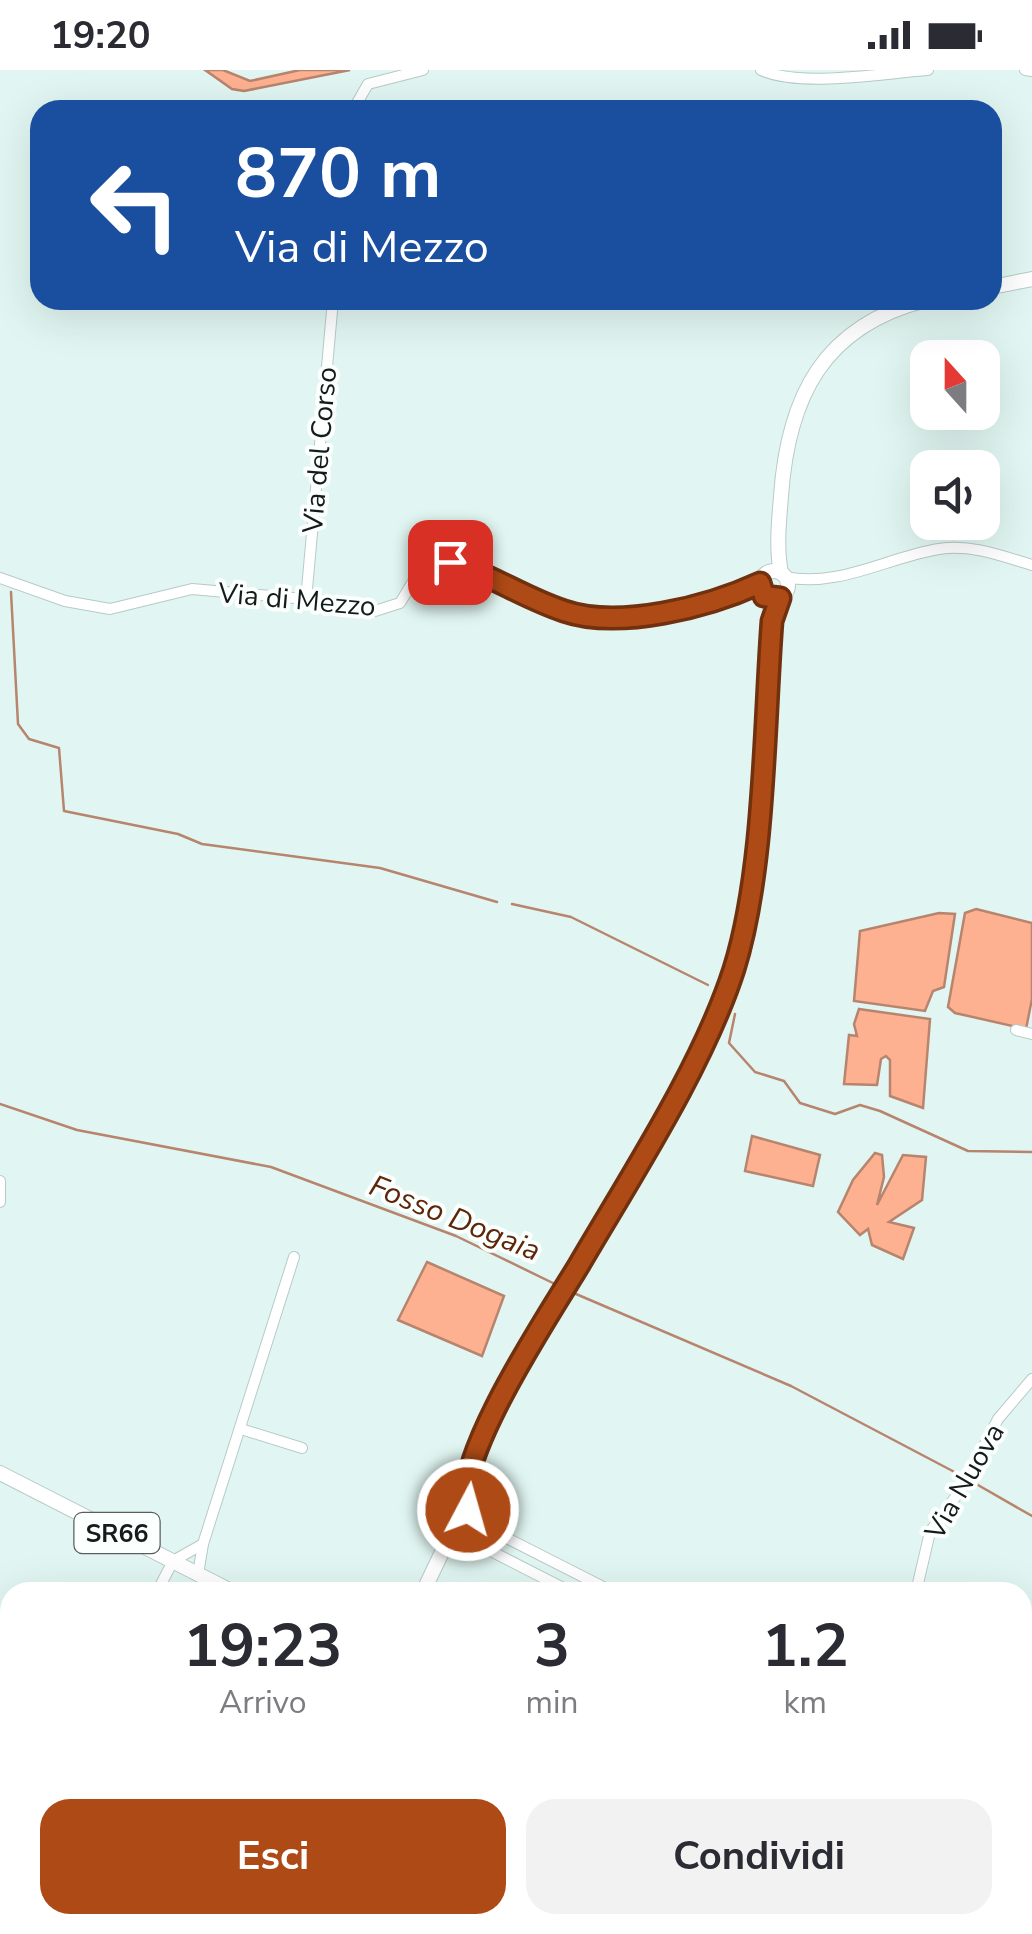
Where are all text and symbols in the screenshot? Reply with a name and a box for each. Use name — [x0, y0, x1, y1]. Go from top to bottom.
text: 19:20 — [50, 10, 151, 61]
text: 870 m — [235, 126, 441, 222]
icon: left — [70, 140, 200, 270]
text: Via di Mezzo — [235, 217, 489, 278]
north arrow — [910, 340, 1000, 430]
map controls — [910, 340, 1000, 540]
street label: Via del Corso — [294, 365, 346, 536]
button: sound — [910, 450, 1000, 540]
pin — [408, 520, 493, 605]
icon: arrive — [423, 535, 478, 590]
street label: Via di Mezzo — [216, 574, 377, 626]
water label: Fosso Dogaia — [363, 1166, 546, 1271]
street label: Via Nuova — [916, 1416, 1013, 1548]
position arrow — [416, 1458, 520, 1562]
road number: SR66 — [74, 1513, 160, 1553]
text: 19:23 — [183, 1605, 342, 1687]
text: 3 — [534, 1605, 570, 1687]
text: 1.2 — [762, 1605, 849, 1687]
text: Arrivo — [219, 1681, 307, 1724]
text: min — [525, 1681, 578, 1724]
text: km — [784, 1681, 827, 1724]
button: Esci — [40, 1799, 506, 1914]
button: Condividi — [526, 1799, 992, 1914]

